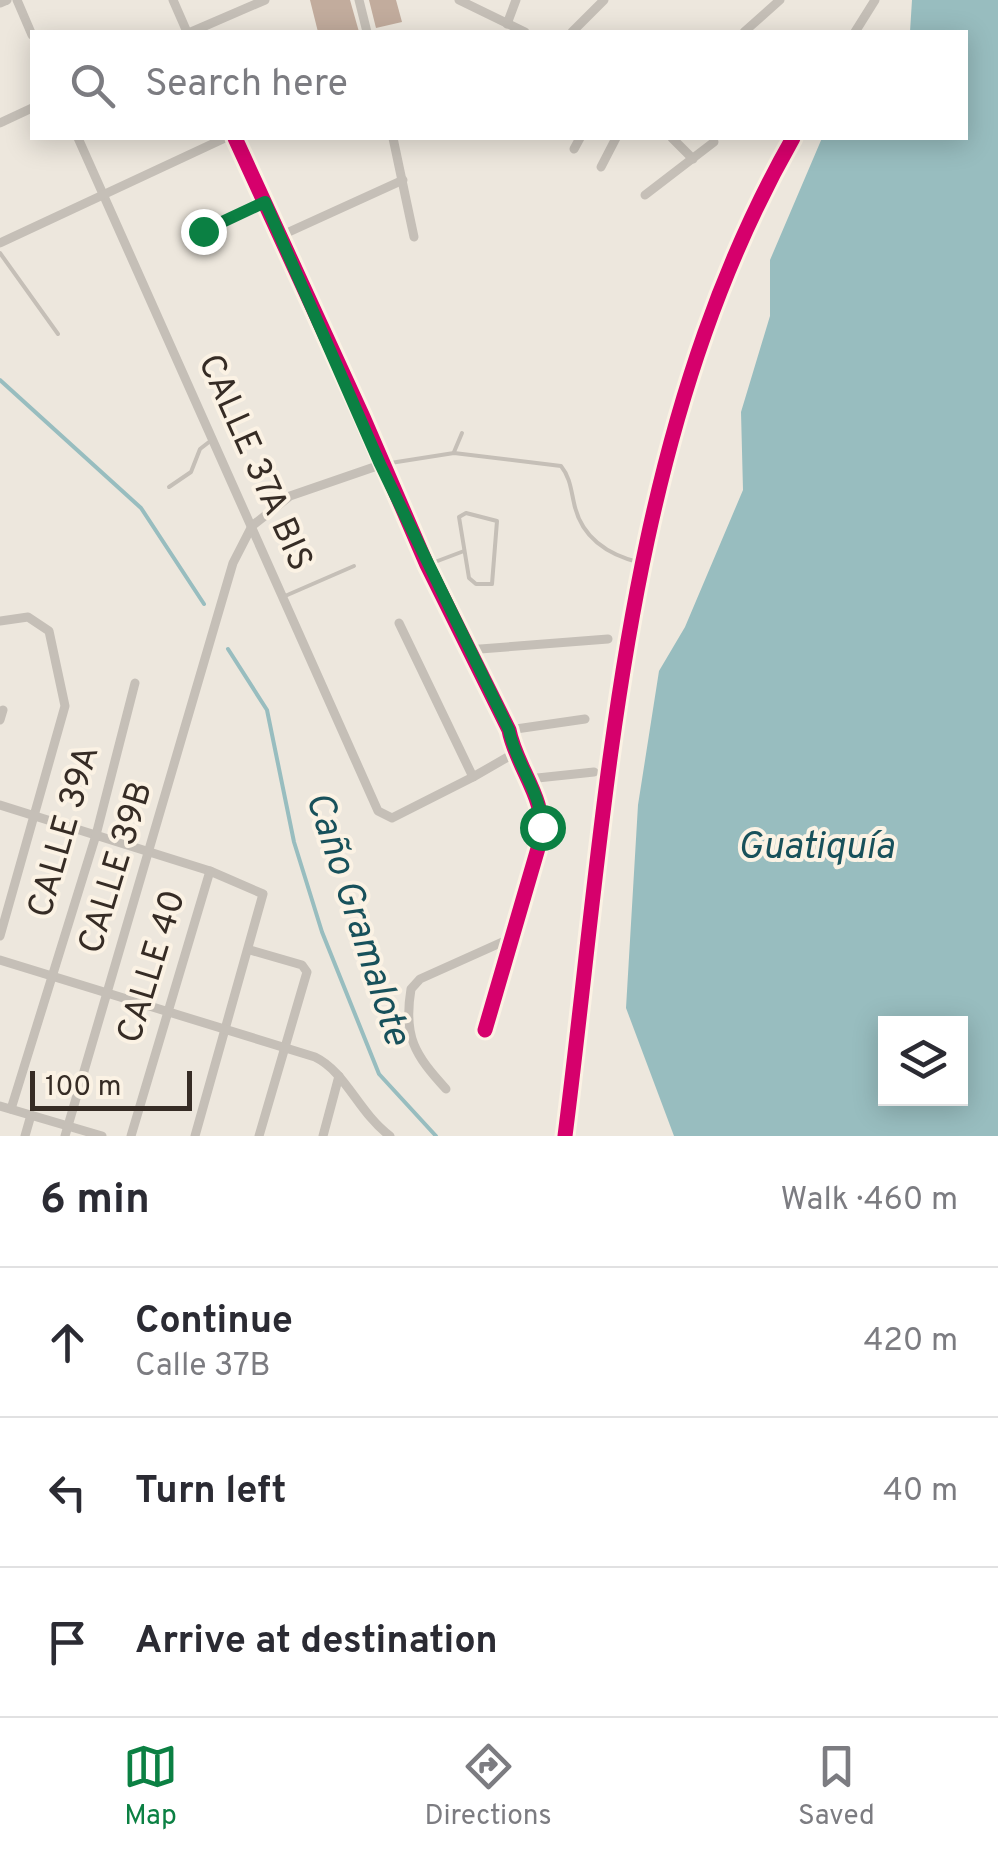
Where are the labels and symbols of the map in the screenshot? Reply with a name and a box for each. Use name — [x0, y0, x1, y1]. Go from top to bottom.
route end — [181, 209, 227, 255]
street label: CALLE 37A BIS — [187, 348, 321, 578]
street label: CALLE 39A — [19, 741, 111, 923]
street label: CALLE 39B — [70, 777, 164, 959]
water label: Caño Gramalote — [292, 786, 420, 1052]
route start — [520, 805, 566, 851]
water label: Guatiquía — [738, 824, 895, 873]
street label: CALLE 40 — [109, 885, 197, 1049]
scale bar — [30, 1066, 192, 1110]

